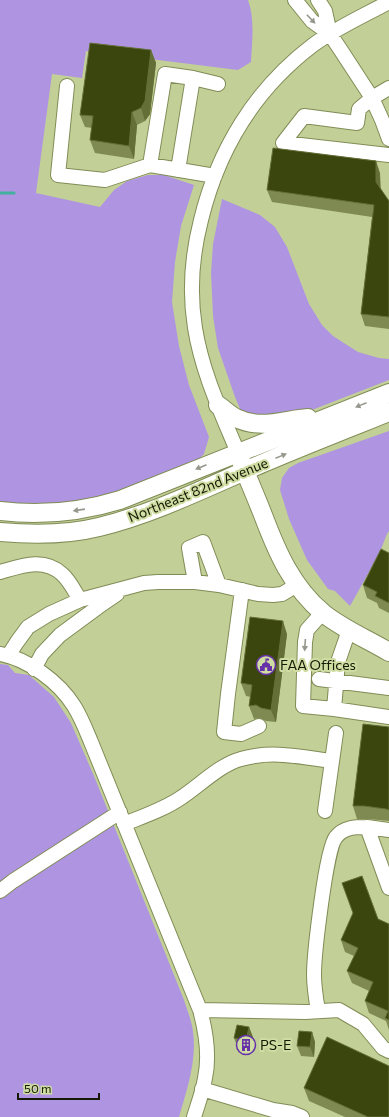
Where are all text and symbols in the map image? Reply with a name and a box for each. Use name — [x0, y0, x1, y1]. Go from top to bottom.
one-way arrow — [306, 14, 316, 24]
one-way arrow — [354, 402, 366, 408]
one-way arrow — [275, 452, 287, 458]
street label: Northeast 82nd Avenue — [125, 454, 270, 525]
one-way arrow — [196, 464, 207, 470]
one-way arrow — [73, 507, 85, 513]
one-way arrow — [302, 639, 309, 651]
public building icon: FAA Offices — [255, 654, 277, 676]
place label: FAA Offices — [280, 656, 356, 673]
building icon: PS-E — [235, 1034, 257, 1056]
place label: PS-E — [260, 1036, 291, 1053]
scale bar — [18, 1075, 99, 1101]
text: 50 m — [24, 1081, 52, 1095]

